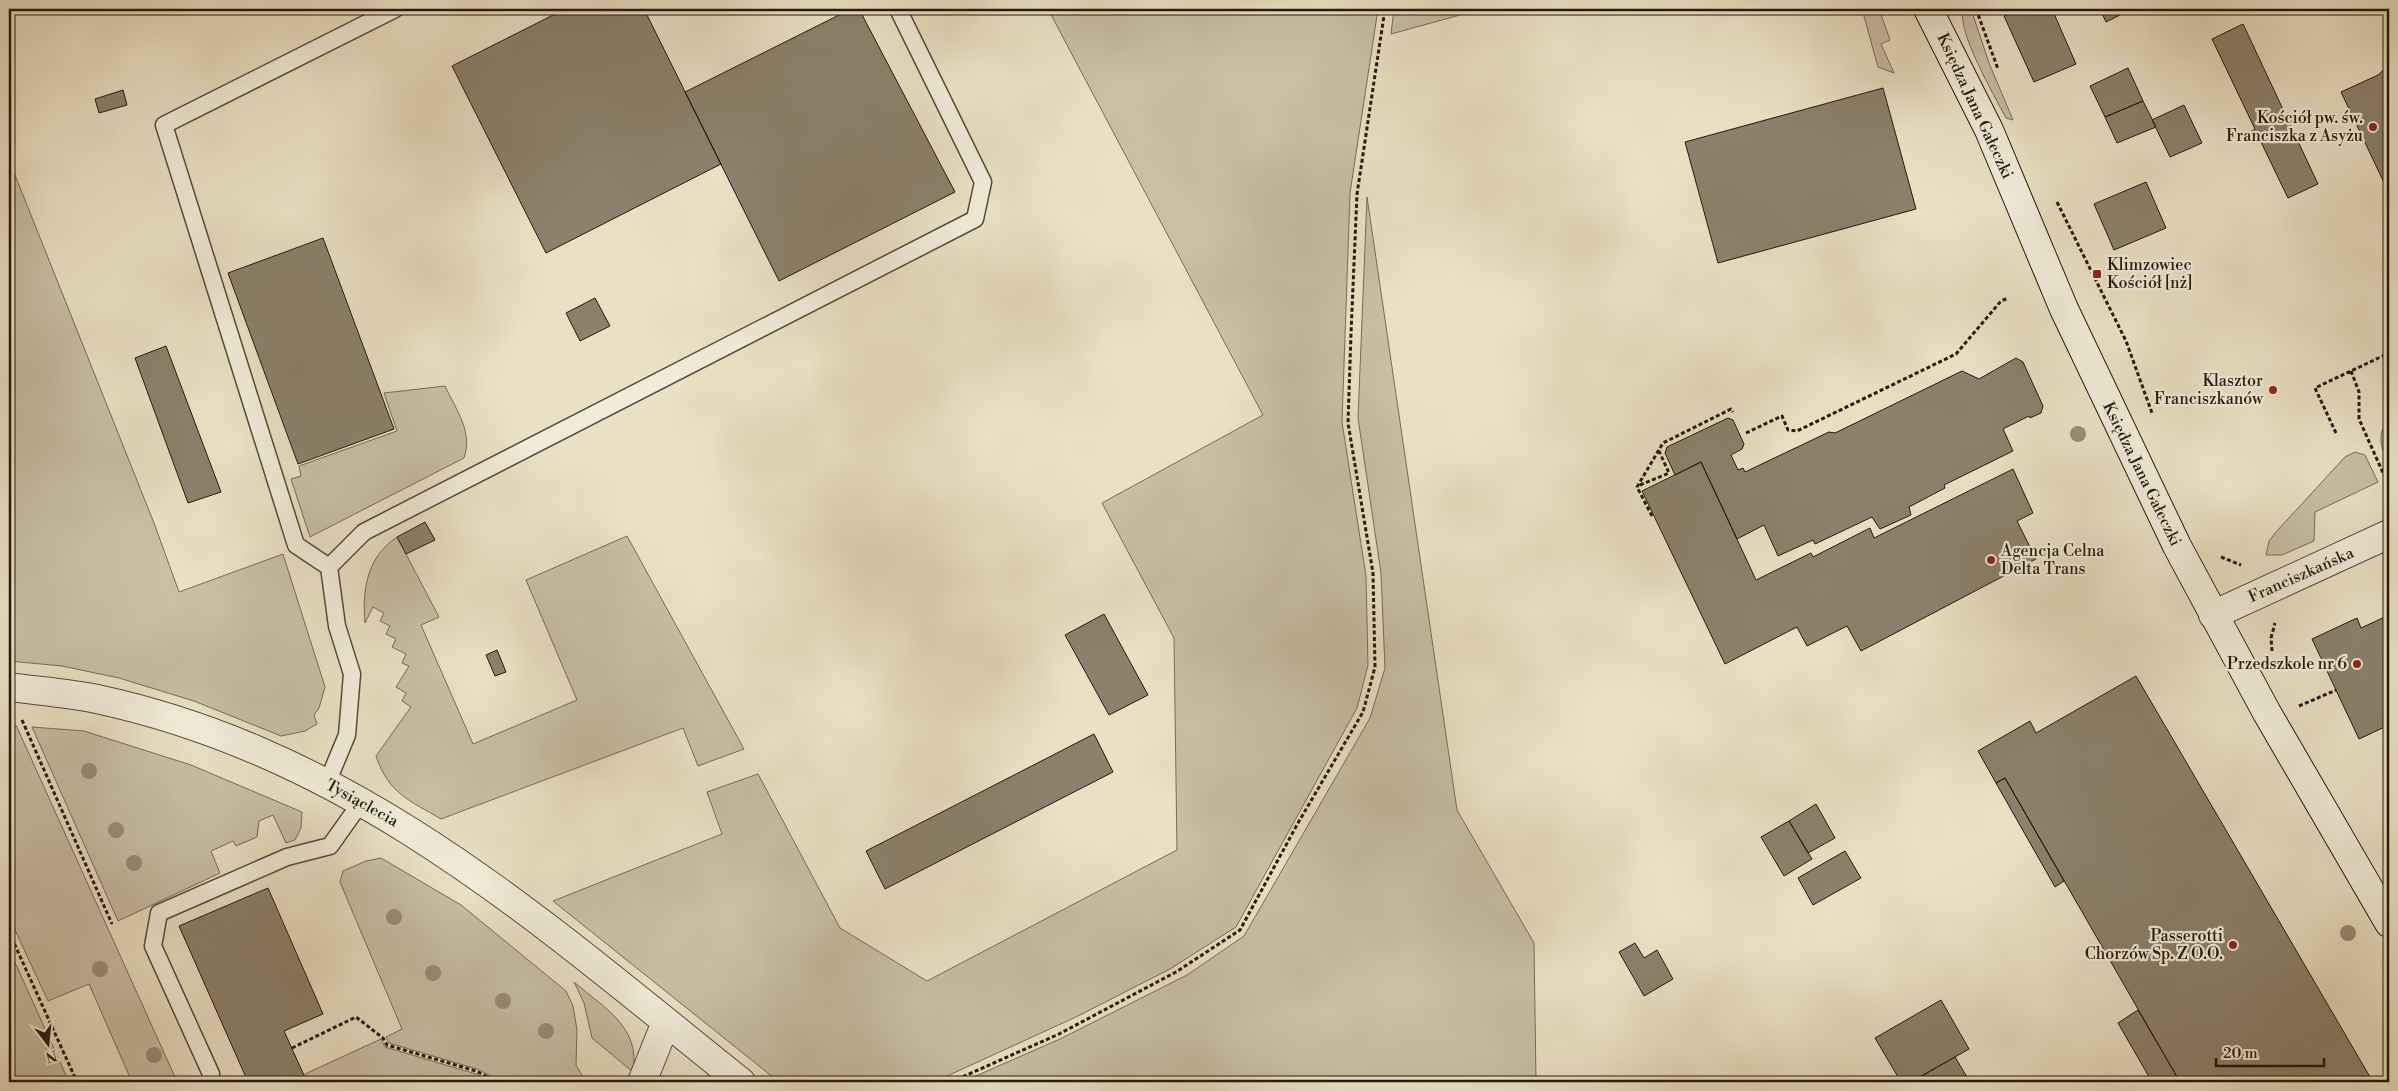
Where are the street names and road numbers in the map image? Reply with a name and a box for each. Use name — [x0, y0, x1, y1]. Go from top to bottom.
street label: Księdza Jana Gałeczki — [1933, 30, 2017, 182]
street label: Księdza Jana Gałeczki — [2098, 399, 2186, 549]
street label: Franciszkańska — [2245, 542, 2358, 607]
street label: Tysiąclecia — [322, 775, 403, 832]

